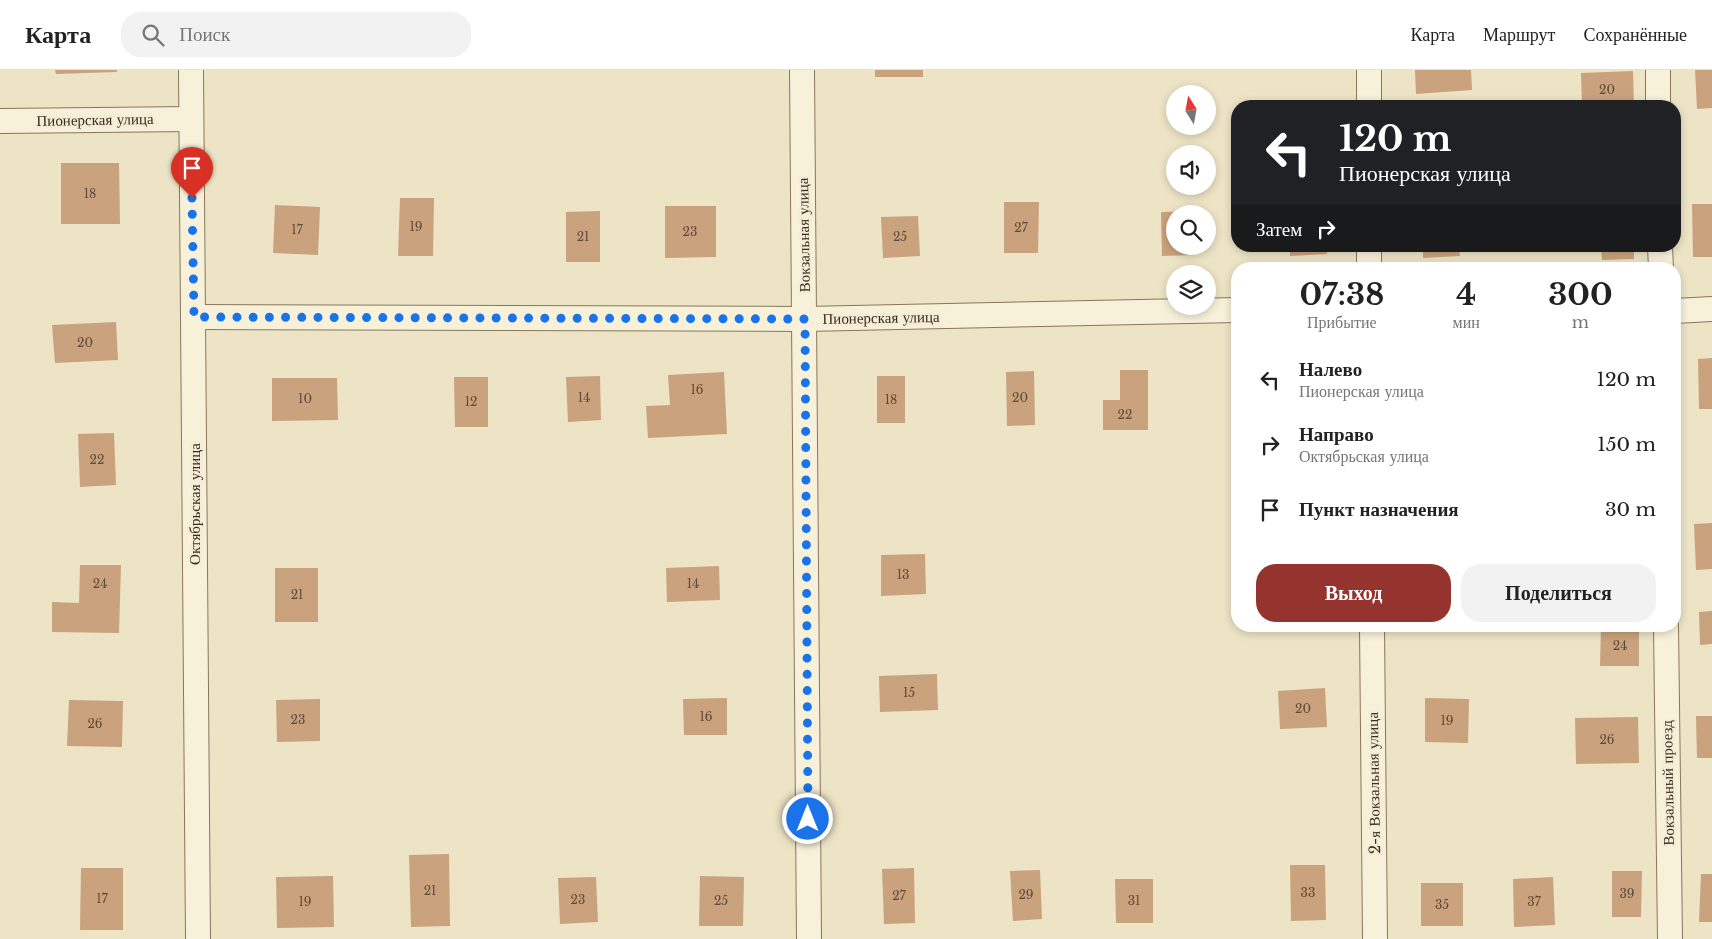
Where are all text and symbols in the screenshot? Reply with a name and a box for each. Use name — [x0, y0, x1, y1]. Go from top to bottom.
search box — [121, 12, 471, 57]
text: Карта — [25, 20, 91, 49]
icon: search — [139, 21, 167, 49]
text: Поиск — [179, 23, 230, 46]
text: Карта — [1410, 24, 1455, 46]
text: Маршрут — [1483, 24, 1555, 46]
text: Сохранённые — [1583, 24, 1687, 46]
house number: 20 — [1599, 82, 1615, 97]
north arrow — [1166, 85, 1216, 135]
map controls — [1166, 85, 1216, 315]
street label: Пионерская улица — [36, 109, 154, 130]
text: 120 m — [1339, 117, 1452, 160]
icon: left — [1256, 120, 1321, 185]
button: sound — [1166, 145, 1216, 195]
pin — [171, 147, 213, 198]
icon: arrive — [178, 154, 206, 182]
text: Пионерская улица — [1339, 160, 1511, 187]
street label: Вокзальная улица — [793, 177, 814, 292]
house number: 18 — [84, 186, 96, 201]
button: search — [1166, 205, 1216, 255]
icon: right — [1312, 215, 1340, 243]
text: Затем — [1256, 218, 1302, 241]
house number: 19 — [409, 219, 423, 234]
house number: 27 — [1014, 220, 1029, 235]
house number: 17 — [291, 222, 304, 237]
house number: 23 — [683, 224, 697, 239]
house number: 21 — [577, 229, 589, 244]
house number: 25 — [893, 229, 907, 244]
button: layers — [1166, 265, 1216, 315]
text: 07:38 — [1299, 276, 1384, 313]
text: 4 — [1456, 276, 1476, 313]
text: 300 — [1548, 276, 1613, 313]
street label: Пионерская улица — [822, 307, 940, 328]
text: Прибытие — [1307, 312, 1377, 332]
text: мин — [1453, 312, 1480, 332]
text: m — [1572, 312, 1589, 332]
house number: 20 — [77, 335, 93, 350]
text: Налево — [1299, 358, 1362, 381]
icon: left — [1256, 366, 1284, 394]
text: 120 m — [1596, 368, 1656, 391]
text: Пионерская улица — [1299, 381, 1424, 401]
house number: 16 — [690, 382, 704, 397]
house number: 14 — [578, 390, 590, 405]
house number: 20 — [1012, 390, 1028, 405]
house number: 10 — [298, 391, 312, 406]
house number: 18 — [885, 392, 897, 407]
house number: 12 — [465, 394, 477, 409]
house number: 22 — [1118, 407, 1132, 422]
text: Направо — [1299, 423, 1374, 446]
icon: right — [1256, 431, 1284, 459]
text: 150 m — [1597, 433, 1656, 456]
street label: Октябрьская улица — [185, 443, 204, 565]
text: Октябрьская улица — [1299, 446, 1429, 466]
house number: 22 — [90, 452, 104, 467]
icon: arrive — [1256, 496, 1284, 524]
text: Пункт назначения — [1299, 498, 1459, 521]
text: 30 m — [1605, 498, 1656, 521]
button: Выход — [1256, 564, 1451, 622]
button: Поделиться — [1461, 564, 1656, 622]
house number: 13 — [897, 567, 909, 582]
house number: 24 — [93, 576, 107, 591]
house number: 14 — [687, 576, 699, 591]
house number: 21 — [291, 587, 303, 602]
house number: 24 — [1613, 638, 1627, 653]
house number: 15 — [903, 685, 915, 700]
house number: 20 — [1295, 701, 1311, 716]
house number: 16 — [699, 709, 713, 724]
house number: 23 — [291, 712, 305, 727]
street label: 2-я Вокзальная улица — [1363, 712, 1384, 854]
house number: 19 — [1440, 713, 1454, 728]
house number: 26 — [87, 716, 103, 731]
street label: Вокзальный проезд — [1657, 720, 1678, 846]
house number: 26 — [1599, 732, 1615, 747]
position arrow — [781, 792, 833, 844]
house number: 21 — [424, 883, 436, 898]
house number: 33 — [1301, 885, 1315, 900]
house number: 39 — [1619, 886, 1635, 901]
house number: 29 — [1018, 887, 1034, 902]
house number: 27 — [892, 888, 907, 903]
house number: 17 — [96, 891, 109, 906]
house number: 23 — [571, 892, 585, 907]
house number: 25 — [714, 893, 728, 908]
house number: 31 — [1128, 893, 1140, 908]
house number: 19 — [298, 894, 312, 909]
house number: 37 — [1527, 894, 1542, 909]
house number: 35 — [1435, 897, 1449, 912]

